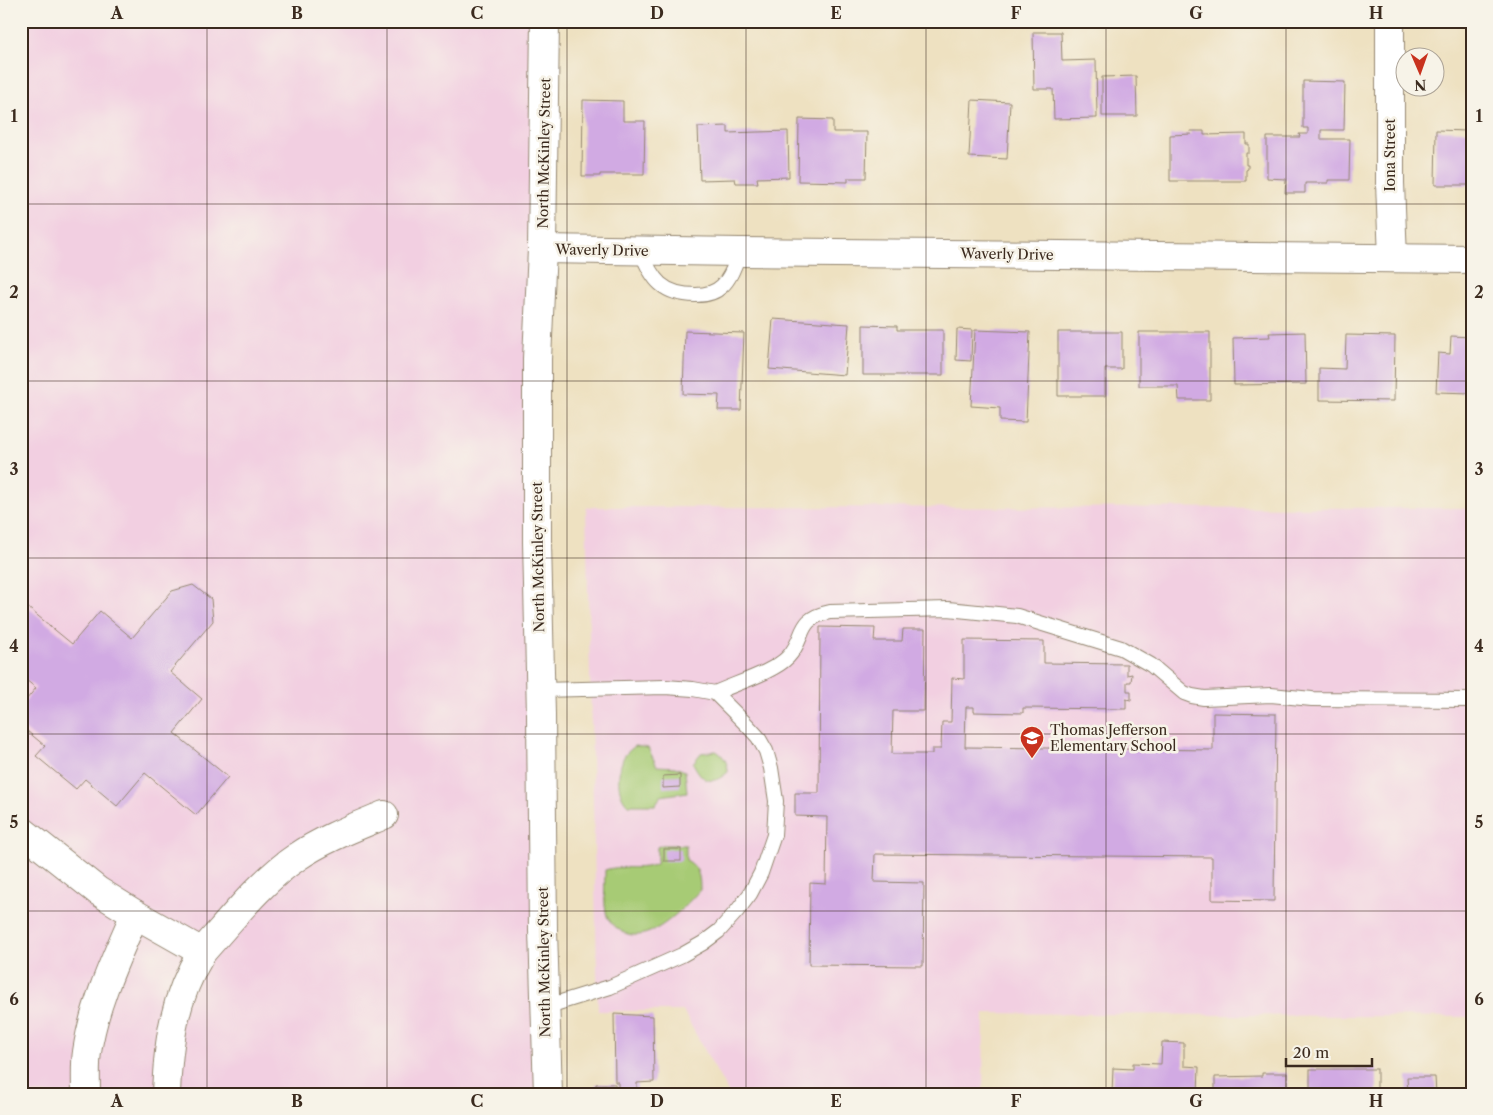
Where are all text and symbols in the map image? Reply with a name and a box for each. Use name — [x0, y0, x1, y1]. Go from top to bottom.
text: A — [110, 3, 124, 23]
text: B — [291, 3, 303, 23]
text: C — [471, 3, 483, 23]
text: D — [650, 3, 664, 23]
text: E — [830, 3, 842, 23]
text: F — [1011, 3, 1022, 23]
text: G — [1189, 3, 1203, 23]
text: H — [1369, 3, 1383, 23]
north arrow — [1396, 48, 1446, 98]
text: N — [1414, 76, 1427, 94]
street label: North McKinley Street — [534, 77, 554, 228]
text: 1 — [10, 106, 18, 126]
text: 1 — [1475, 106, 1483, 126]
street label: Iona Street — [1381, 118, 1399, 191]
street label: Waverly Drive — [554, 240, 649, 260]
street label: Waverly Drive — [959, 244, 1054, 264]
text: 2 — [9, 282, 19, 302]
text: 2 — [1474, 282, 1484, 302]
text: 3 — [9, 459, 19, 479]
text: 3 — [1474, 459, 1484, 479]
street label: North McKinley Street — [528, 481, 548, 632]
text: 4 — [9, 636, 19, 656]
text: 4 — [1474, 636, 1484, 656]
place label: Thomas Jefferson Elementary School — [1050, 721, 1176, 755]
school or university icon: Thomas Jefferson Elementary School — [1019, 725, 1045, 759]
text: 5 — [10, 812, 19, 832]
text: 5 — [1475, 812, 1484, 832]
street label: North McKinley Street — [534, 886, 554, 1037]
text: 6 — [9, 989, 19, 1009]
text: 6 — [1474, 989, 1484, 1009]
scale bar — [1286, 1035, 1372, 1067]
text: 20 m — [1293, 1043, 1329, 1062]
text: A — [110, 1091, 124, 1111]
text: B — [291, 1091, 303, 1111]
text: C — [471, 1091, 483, 1111]
text: D — [650, 1091, 664, 1111]
text: E — [830, 1091, 842, 1111]
text: F — [1011, 1091, 1022, 1111]
text: G — [1189, 1091, 1203, 1111]
text: H — [1369, 1091, 1383, 1111]

